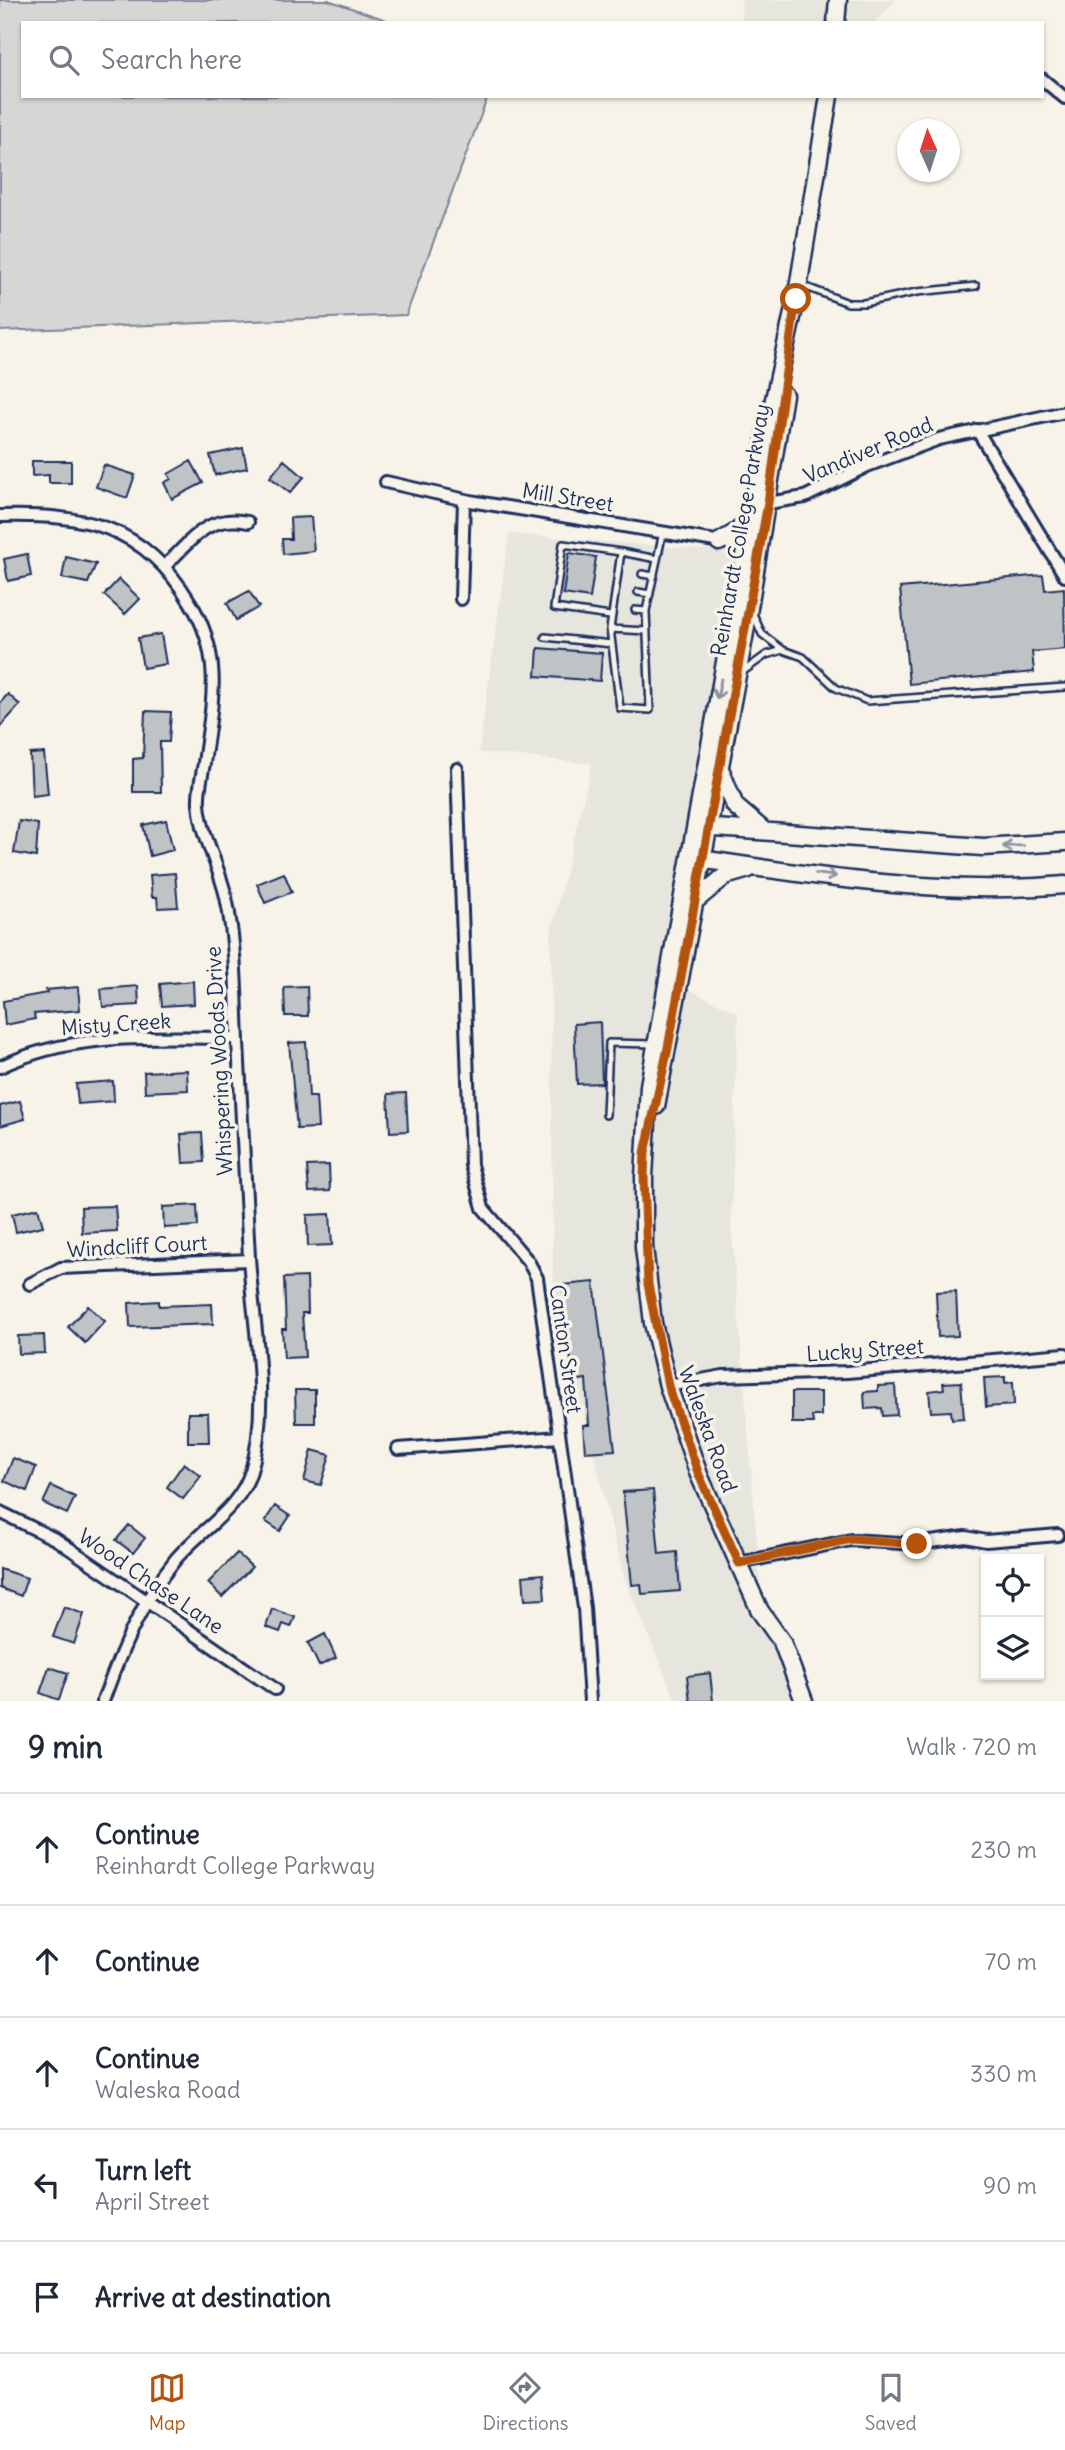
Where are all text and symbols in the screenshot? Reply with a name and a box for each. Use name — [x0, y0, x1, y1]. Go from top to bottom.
search box — [21, 21, 1044, 98]
icon: search — [45, 41, 83, 79]
text: Search here — [101, 43, 242, 76]
north arrow — [897, 119, 960, 182]
route start — [780, 283, 811, 314]
street label: Reinhardt College Parkway — [704, 402, 776, 658]
street label: Vandiver Road — [799, 411, 937, 489]
street label: Mill Street — [520, 476, 616, 518]
one-way arrow — [712, 678, 725, 700]
one-way arrow — [1002, 839, 1025, 852]
one-way arrow — [814, 869, 837, 882]
street label: Whispering Woods Drive — [200, 946, 238, 1176]
street label: Misty Creek — [60, 1007, 172, 1041]
street label: Windcliff Court — [66, 1229, 208, 1263]
street label: Canton Street — [544, 1283, 588, 1415]
street label: Lucky Street — [805, 1332, 925, 1368]
street label: Waleska Road — [673, 1362, 743, 1496]
street label: Wood Chase Lane — [73, 1522, 229, 1640]
route end — [901, 1528, 932, 1559]
map controls — [981, 1554, 1044, 1680]
button: locate — [981, 1554, 1044, 1617]
button: layers — [981, 1617, 1044, 1680]
text: 9 min — [28, 1728, 103, 1766]
text: Walk · 720 m — [906, 1732, 1037, 1761]
text: Continue — [95, 1818, 200, 1851]
icon: ahead — [28, 1830, 66, 1868]
text: 230 m — [971, 1835, 1037, 1864]
text: Reinhardt College Parkway — [95, 1851, 375, 1880]
icon: ahead — [28, 1942, 66, 1980]
text: Continue — [95, 1945, 200, 1978]
text: 70 m — [985, 1947, 1037, 1976]
text: Continue — [95, 2042, 200, 2075]
icon: ahead — [28, 2054, 66, 2092]
text: 330 m — [970, 2059, 1037, 2088]
text: Waleska Road — [95, 2075, 240, 2104]
text: Turn left — [95, 2154, 191, 2187]
icon: left — [28, 2166, 66, 2204]
text: 90 m — [983, 2171, 1037, 2200]
text: April Street — [95, 2187, 209, 2216]
icon: arrive — [28, 2278, 66, 2316]
text: Arrive at destination — [95, 2281, 331, 2314]
tab: Map — [148, 2369, 186, 2435]
tab: Directions — [483, 2369, 568, 2435]
tab: Saved — [865, 2369, 917, 2435]

